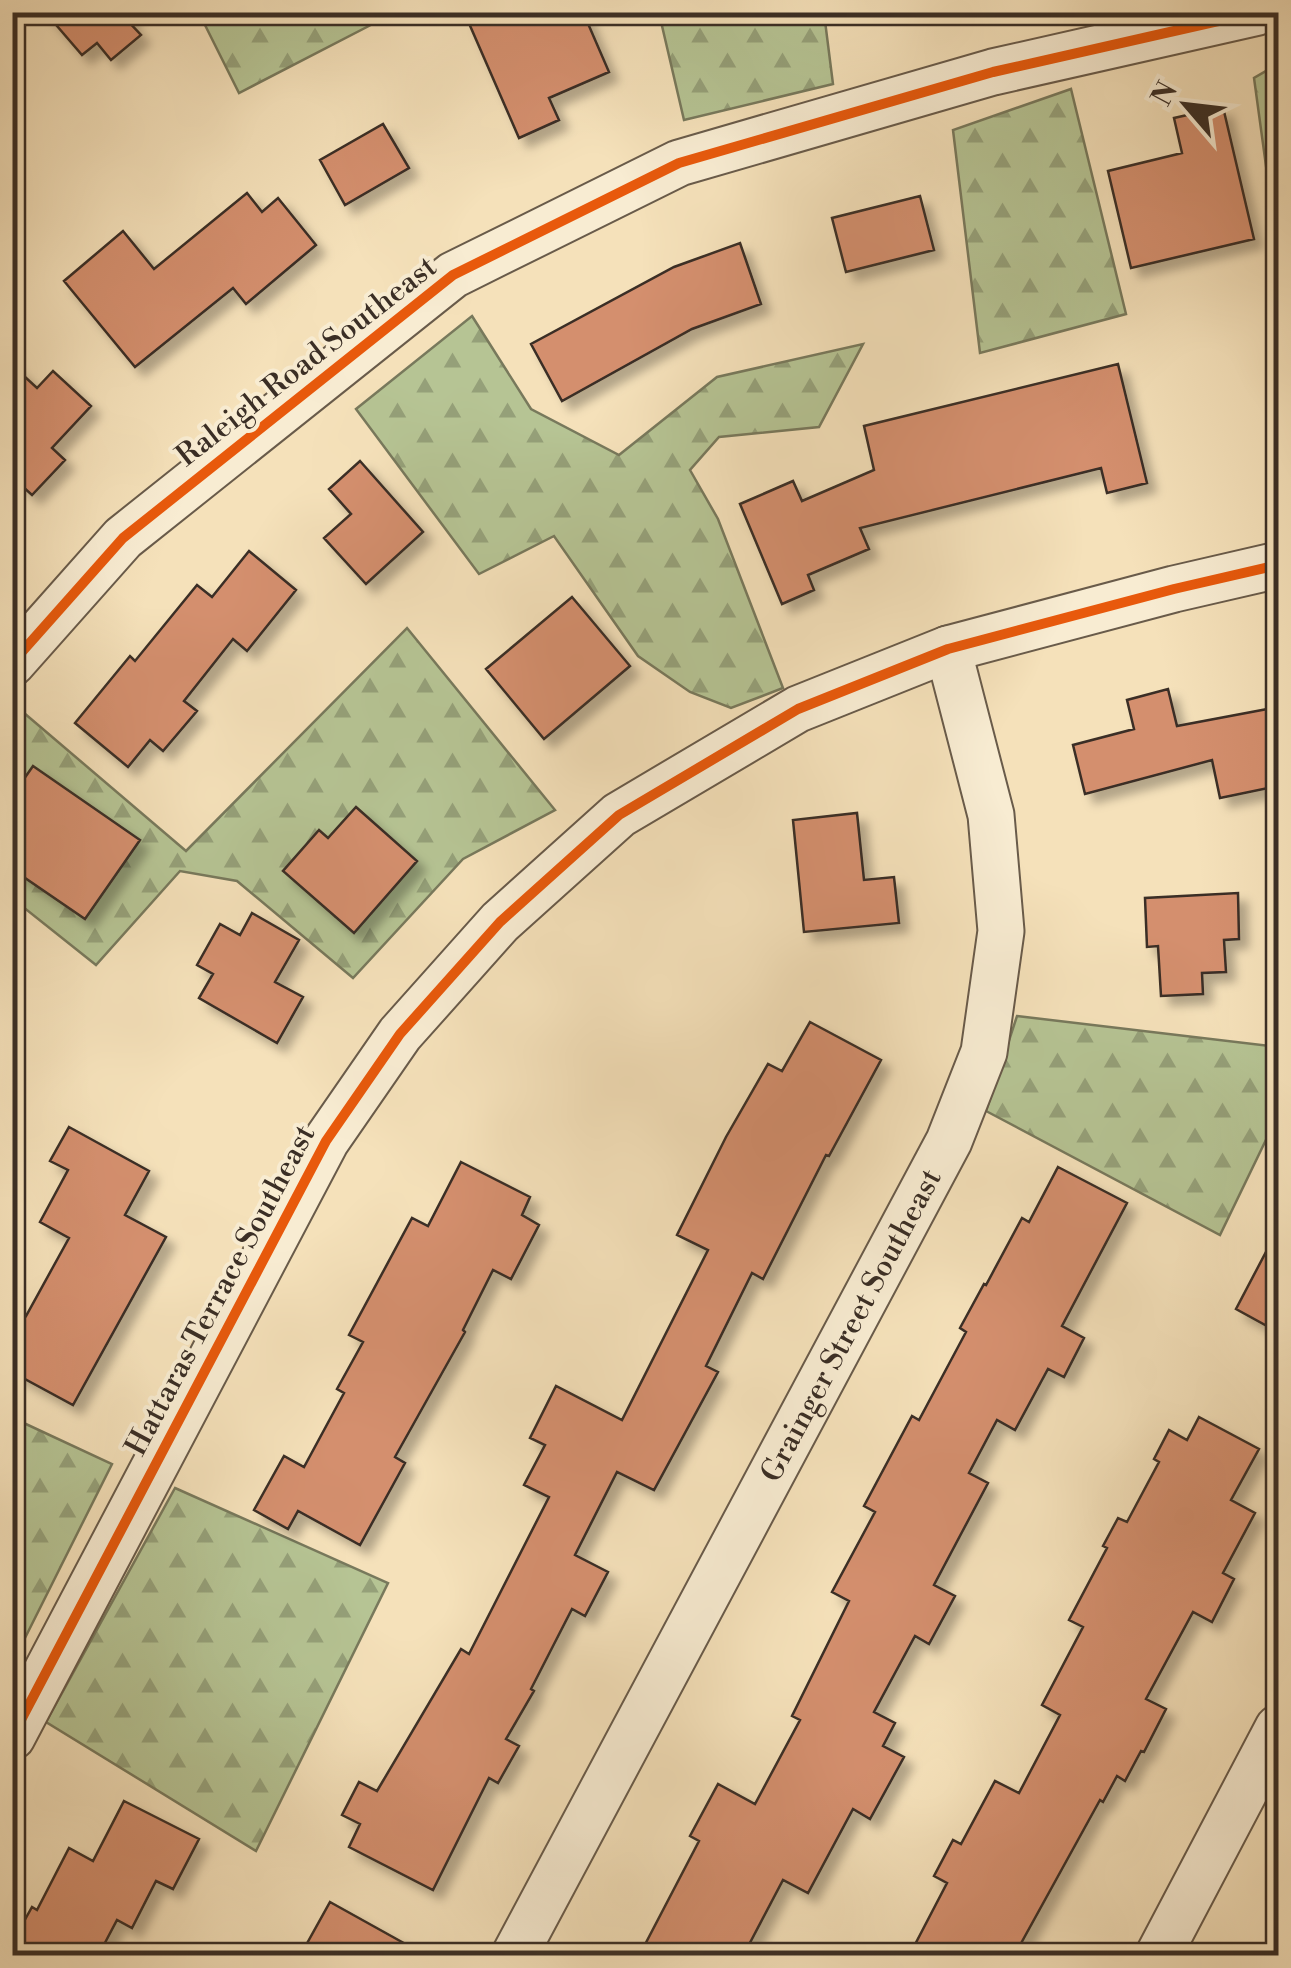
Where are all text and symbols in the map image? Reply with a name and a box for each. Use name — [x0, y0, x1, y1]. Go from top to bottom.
north arrow — [1136, 55, 1236, 155]
text: N — [1145, 76, 1186, 112]
street label: Raleigh Road Southeast — [169, 248, 445, 475]
street label: Hattaras Terrace Southeast — [117, 1118, 325, 1462]
street label: Grainger Street Southeast — [752, 1162, 951, 1489]

